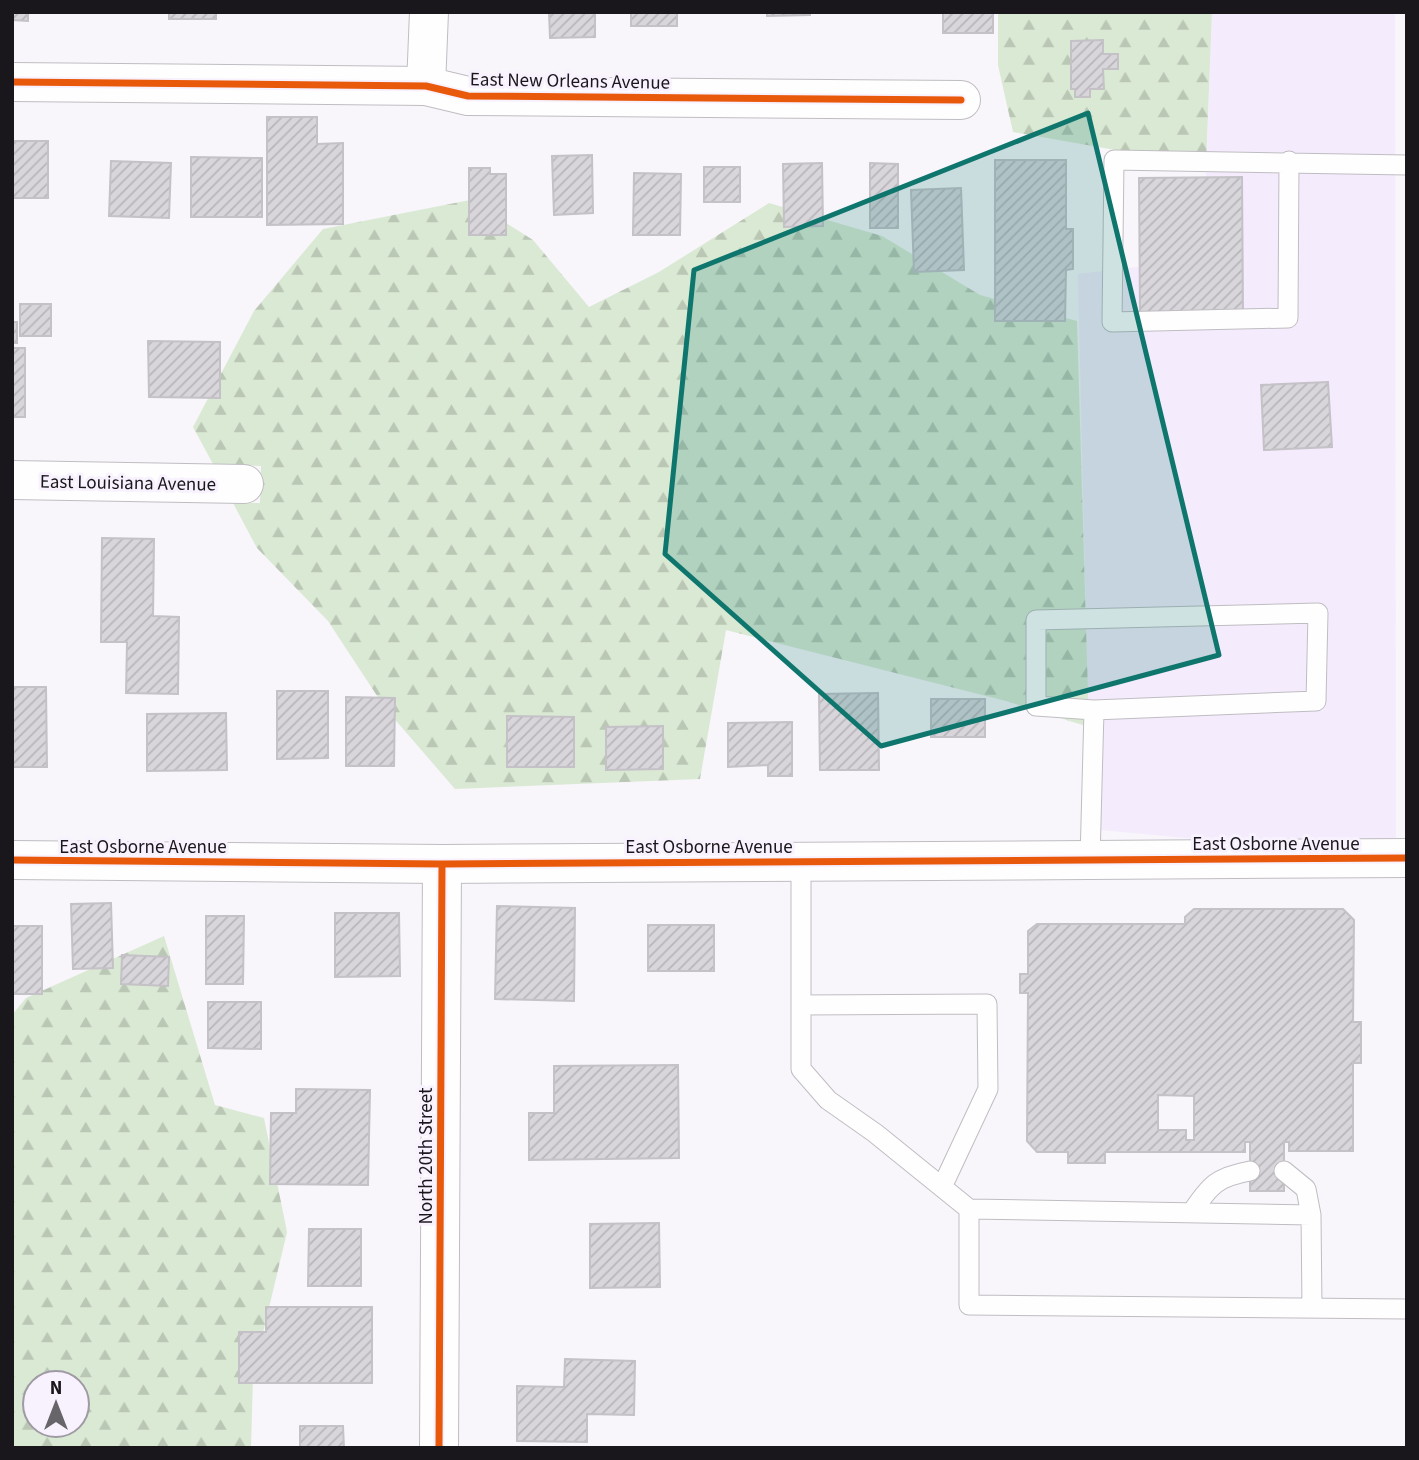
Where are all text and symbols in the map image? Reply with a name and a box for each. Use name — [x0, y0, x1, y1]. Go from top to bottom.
street label: East New Orleans Avenue — [470, 66, 670, 97]
street label: East Louisiana Avenue — [40, 468, 216, 499]
street label: East Osborne Avenue — [1192, 831, 1360, 858]
street label: East Osborne Avenue — [59, 834, 227, 861]
street label: East Osborne Avenue — [625, 834, 793, 861]
street label: North 20th Street — [413, 1087, 440, 1224]
north arrow — [21, 1369, 91, 1439]
text: N — [50, 1375, 62, 1402]

